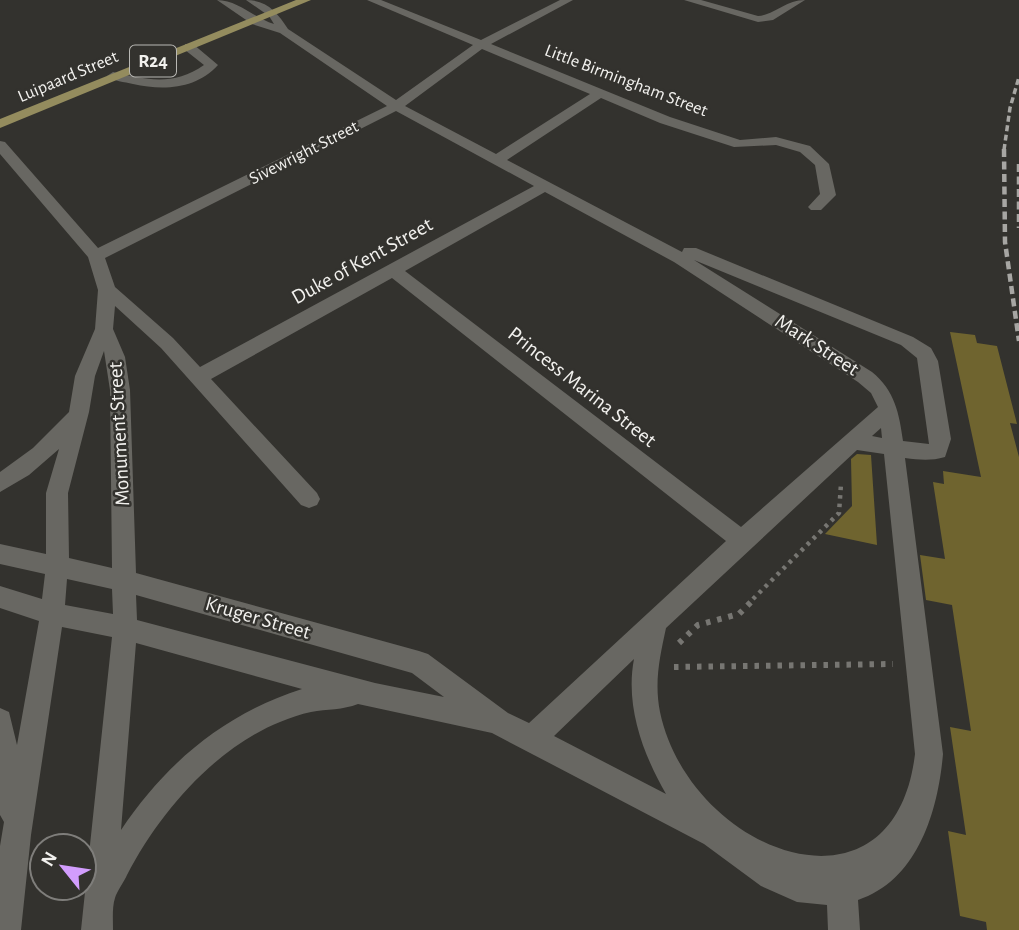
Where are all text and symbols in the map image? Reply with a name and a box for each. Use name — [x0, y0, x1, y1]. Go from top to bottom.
street label: Little Birmingham Street — [542, 42, 710, 120]
road number: R24 — [130, 45, 176, 76]
street label: Luipaard Street — [15, 48, 121, 106]
street label: Sivewright Street — [246, 118, 362, 188]
street label: Duke of Kent Street — [288, 213, 436, 308]
street label: Mark Street — [771, 310, 863, 380]
street label: Princess Marina Street — [504, 323, 660, 451]
street label: Monument Street — [105, 361, 133, 507]
street label: Kruger Street — [203, 593, 313, 643]
north arrow — [28, 832, 98, 902]
text: N — [38, 849, 61, 870]

